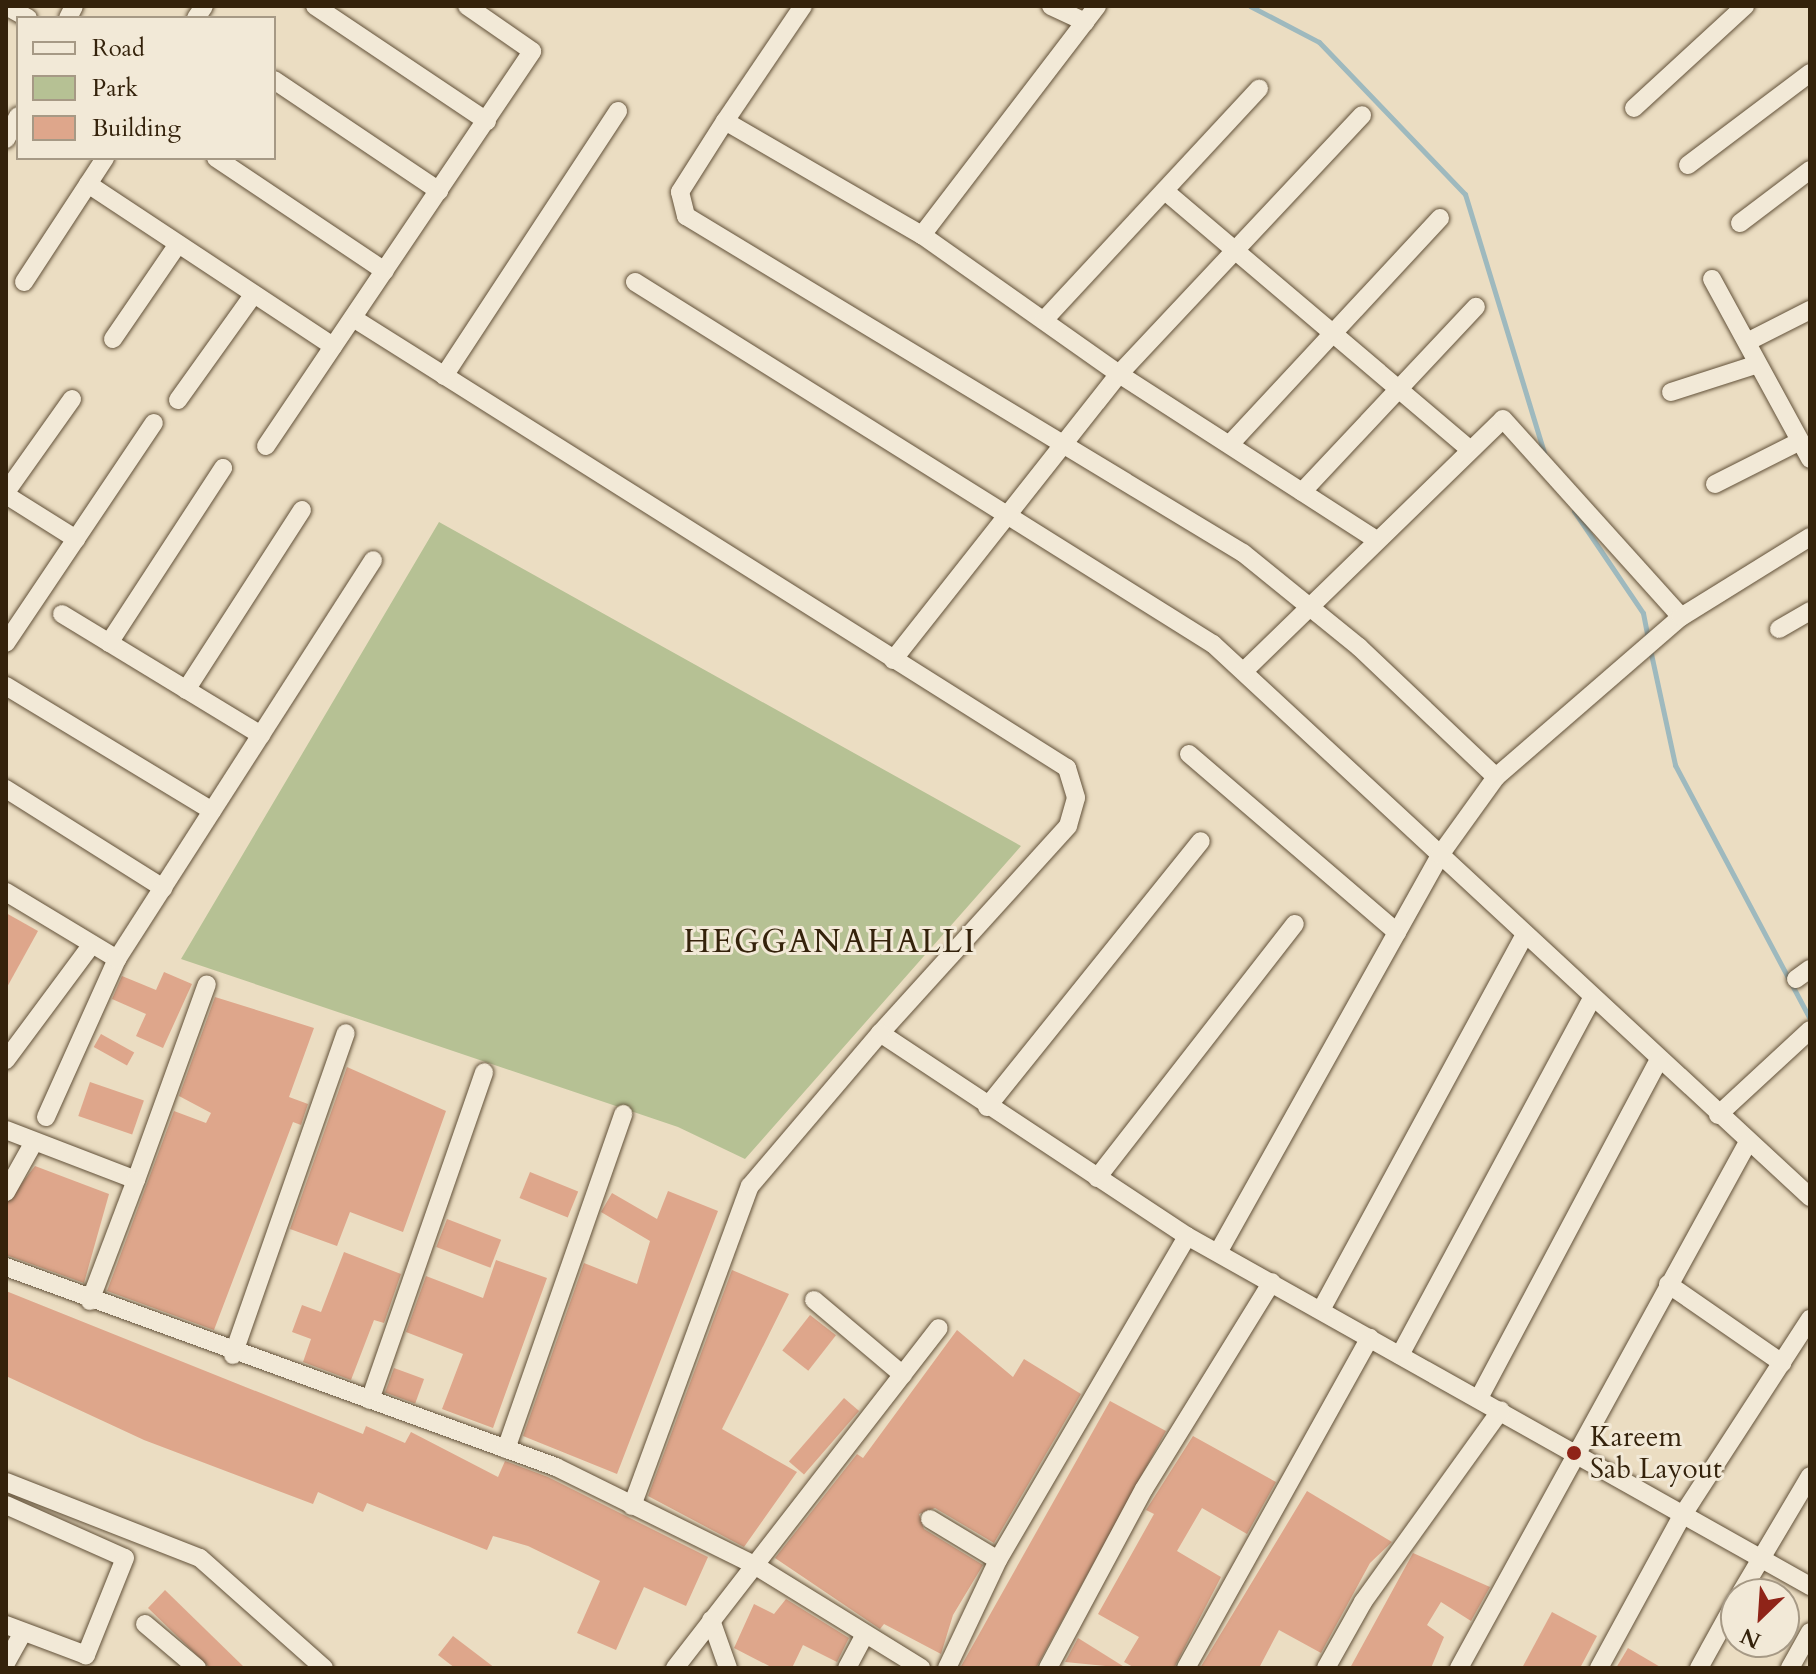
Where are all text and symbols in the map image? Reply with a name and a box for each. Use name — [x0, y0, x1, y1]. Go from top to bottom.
legend — [16, 16, 276, 160]
text: Road — [92, 32, 145, 65]
text: Park — [92, 72, 138, 105]
text: Building — [92, 112, 181, 145]
district label: HEGGANAHALLI — [683, 923, 977, 961]
place label: Kareem Sab Layout — [1590, 1420, 1722, 1486]
marker: Kareem Sab Layout — [1565, 1444, 1583, 1462]
north arrow — [1720, 1578, 1800, 1658]
text: N — [1736, 1620, 1766, 1656]

